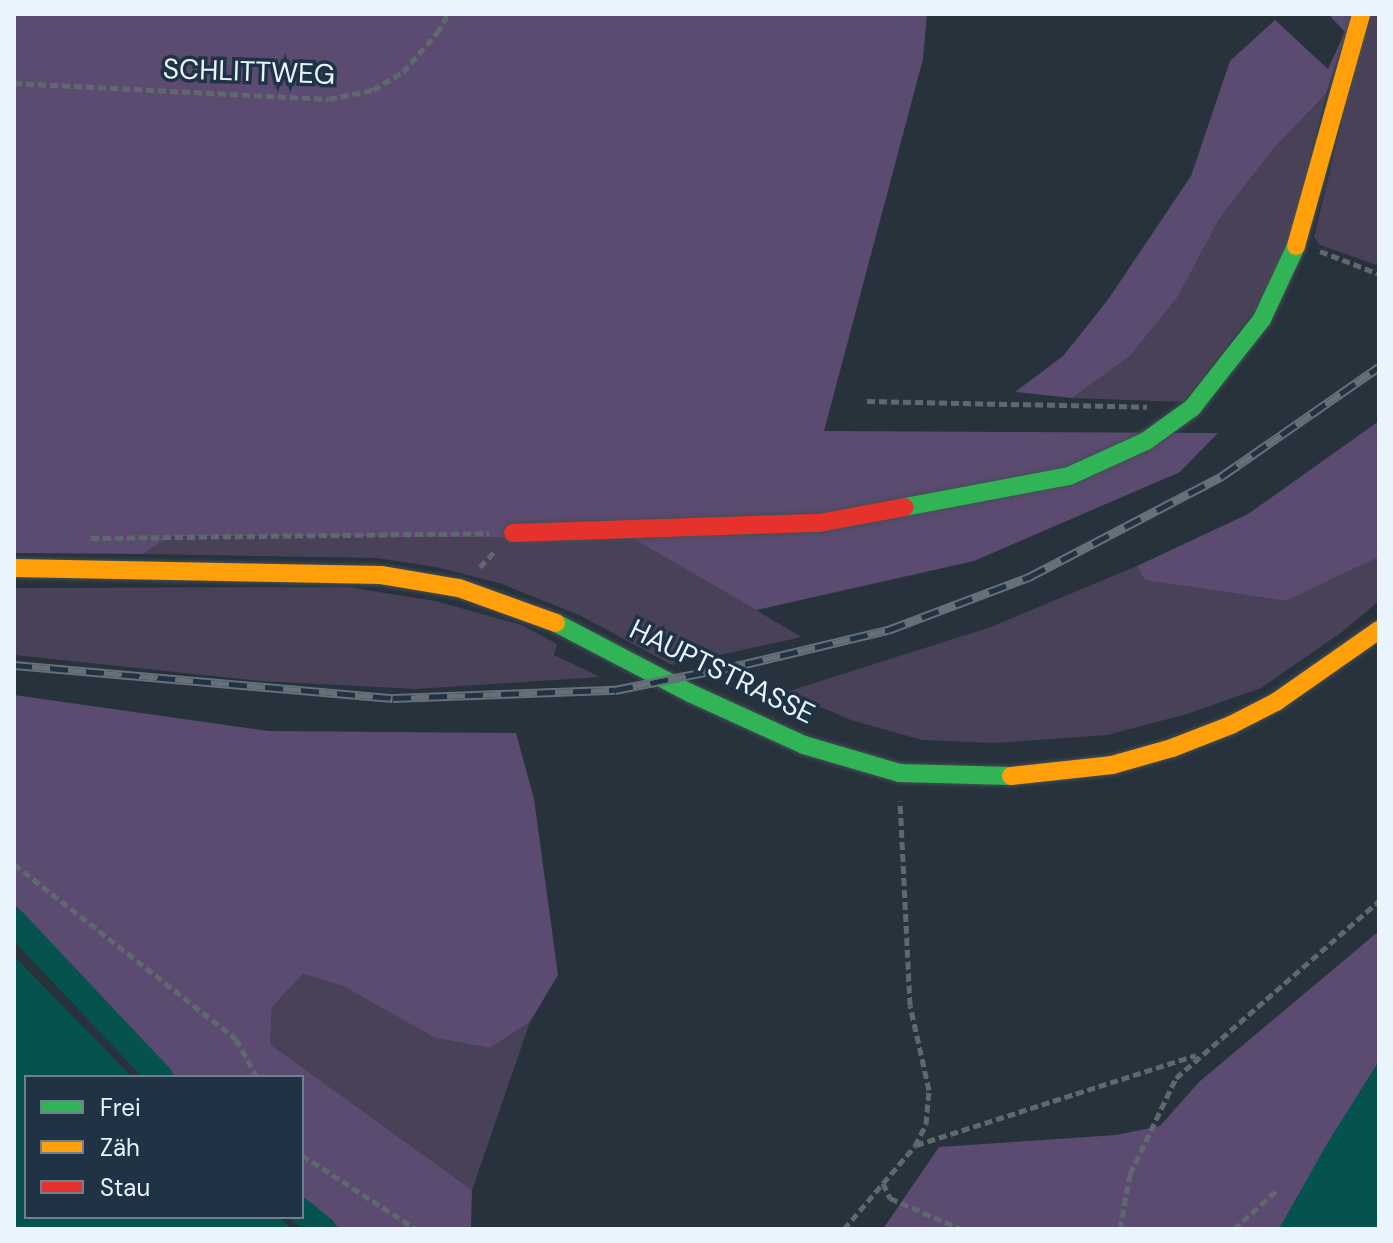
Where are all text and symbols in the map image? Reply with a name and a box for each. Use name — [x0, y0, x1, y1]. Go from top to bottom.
street label: SCHLITTWEG — [162, 52, 336, 92]
street label: HAUPTSTRASSE — [624, 613, 820, 731]
legend — [24, 1075, 304, 1219]
text: Frei — [100, 1092, 141, 1123]
text: Zäh — [100, 1132, 140, 1163]
text: Stau — [100, 1172, 150, 1203]

